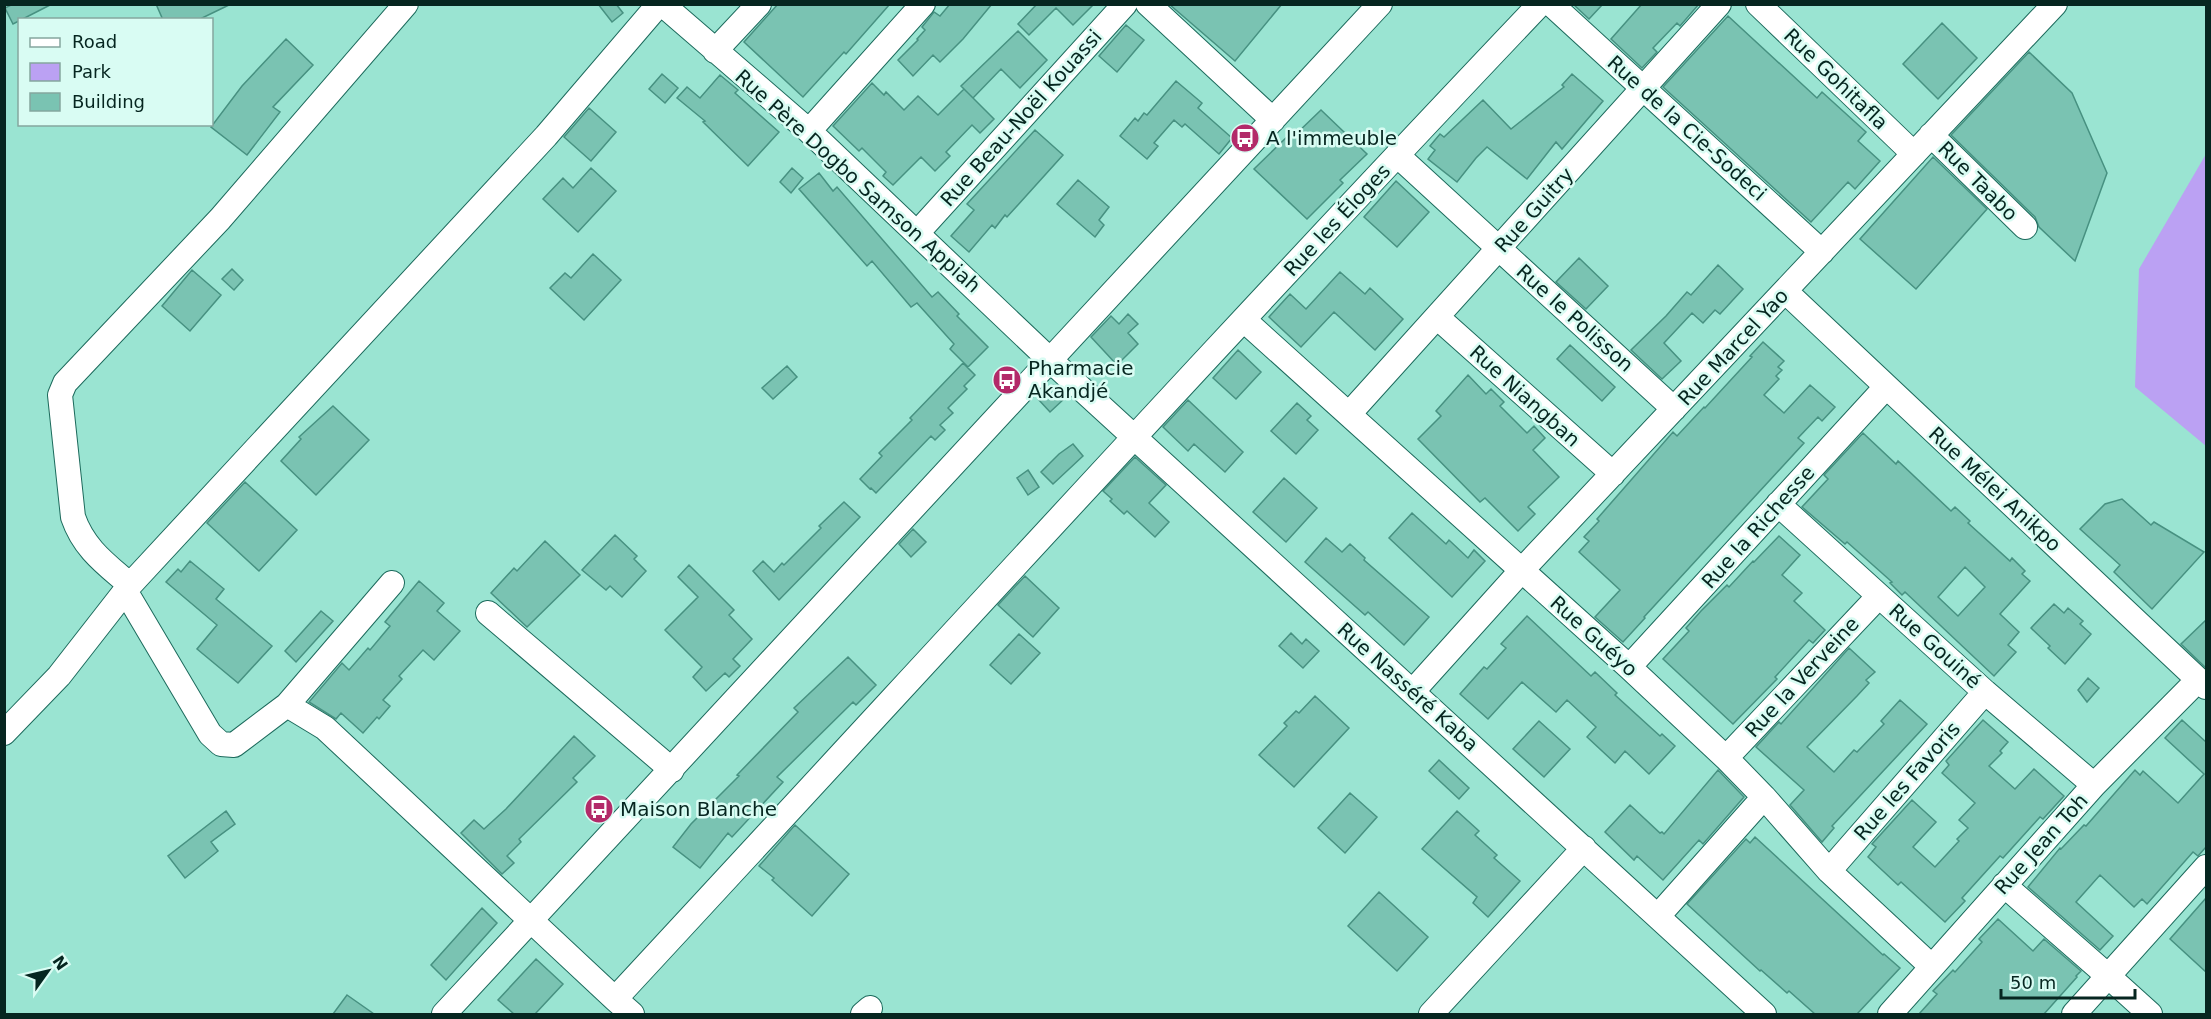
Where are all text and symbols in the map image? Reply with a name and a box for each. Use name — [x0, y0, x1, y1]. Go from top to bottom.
legend — [18, 18, 213, 126]
street label: Rue Gohitafla — [1779, 23, 1893, 135]
street label: Rue Beau-Noël Kouassi — [935, 25, 1107, 211]
text: Road — [72, 31, 117, 52]
street label: Rue de la Cie-Sodeci — [1603, 50, 1771, 206]
text: Park — [72, 61, 111, 82]
street label: Rue Père Dogbo Samson Appiah — [730, 64, 986, 298]
text: Building — [72, 91, 145, 112]
bus stop icon: A l'immeuble — [1229, 122, 1261, 154]
place label: A l'immeuble — [1266, 126, 1397, 150]
street label: Rue Taabo — [1933, 136, 2023, 226]
street label: Rue les Éloges — [1279, 159, 1395, 281]
street label: Rue Guitry — [1490, 162, 1578, 257]
street label: Rue le Polisson — [1512, 259, 1638, 377]
street label: Rue Marcel Yao — [1673, 284, 1793, 410]
street label: Rue Niangban — [1465, 340, 1585, 452]
place label: Pharmacie Akandjé — [1028, 356, 1133, 403]
bus stop icon: Pharmacie Akandjé — [991, 364, 1023, 396]
street label: Rue Mélei Anikpo — [1924, 422, 2066, 556]
street label: Rue la Richesse — [1697, 461, 1819, 593]
street label: Rue Guéyo — [1546, 591, 1642, 681]
street label: Rue Gouiné — [1884, 599, 1986, 693]
street label: Rue la Verveine — [1740, 612, 1864, 742]
street label: Rue Nasséré Kaba — [1333, 617, 1483, 757]
street label: Rue les Favoris — [1849, 717, 1965, 845]
street label: Rue Jean Toh — [1989, 789, 2093, 899]
bus stop icon: Maison Blanche — [583, 793, 615, 825]
place label: Maison Blanche — [620, 797, 777, 821]
north arrow — [18, 941, 78, 1001]
text: N — [48, 952, 72, 974]
scale bar — [2001, 962, 2134, 1000]
text: 50 m — [2010, 972, 2056, 993]

